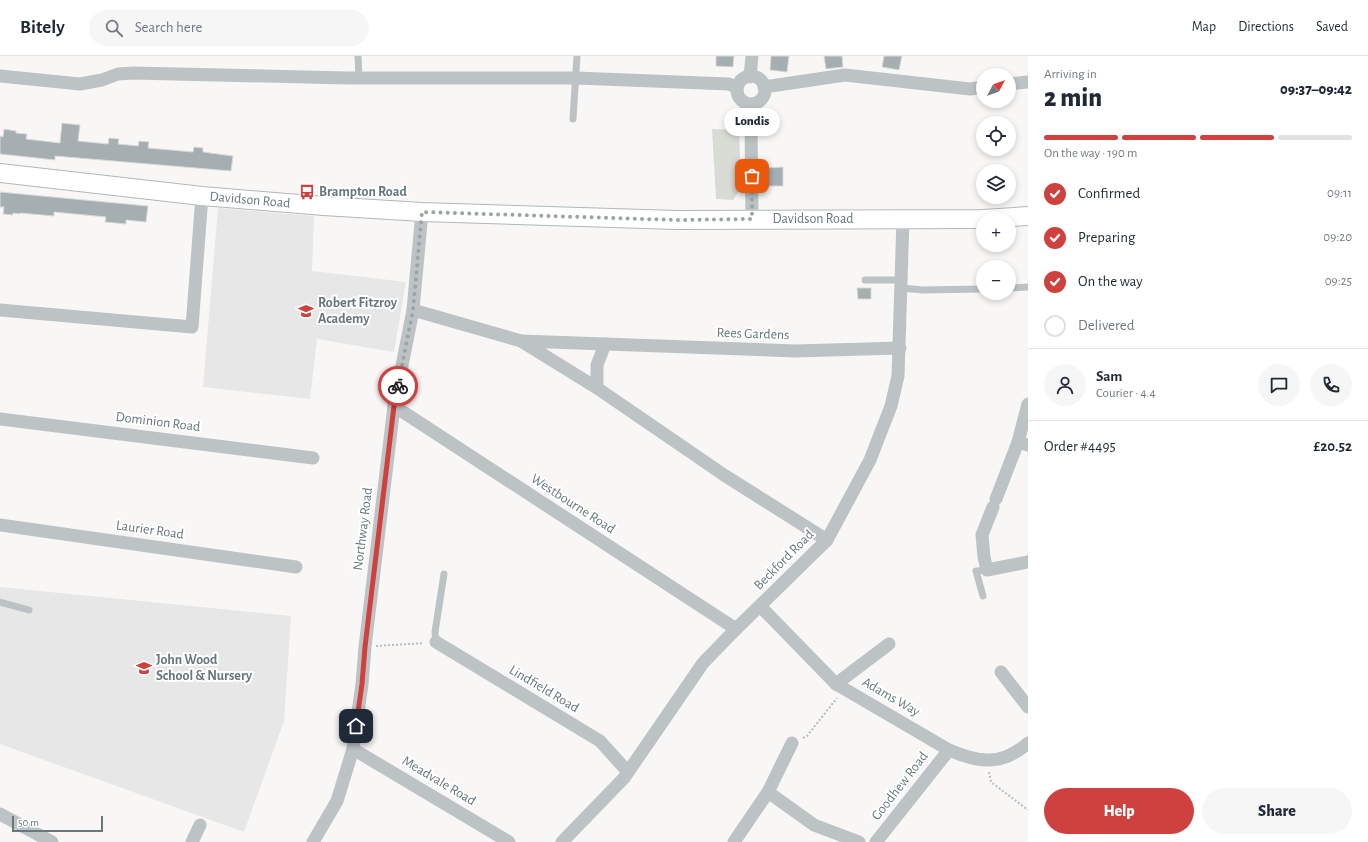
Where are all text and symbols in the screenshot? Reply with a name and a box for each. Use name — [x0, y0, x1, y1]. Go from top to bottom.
search box — [89, 10, 369, 46]
icon: search — [103, 17, 125, 39]
text: Bitely — [20, 18, 65, 37]
text: Search here — [135, 20, 202, 35]
text: Map — [1192, 20, 1216, 34]
text: Directions — [1238, 20, 1294, 34]
text: Saved — [1316, 20, 1348, 34]
north arrow — [976, 68, 1016, 108]
map controls — [976, 68, 1016, 300]
text: Arriving in — [1044, 68, 1097, 81]
text: 09:37–09:42 — [1280, 82, 1352, 97]
text: 2 min — [1044, 85, 1102, 111]
callout: Londis — [724, 108, 780, 136]
text: Londis — [735, 115, 769, 128]
button: locate — [976, 116, 1016, 156]
text: On the way · 190 m — [1044, 147, 1137, 160]
pin — [735, 159, 769, 193]
button: layers — [976, 164, 1016, 204]
icon: bag — [741, 165, 763, 187]
bus stop icon: Brampton Road — [298, 183, 316, 201]
icon: check — [1044, 183, 1066, 205]
place label: Brampton Road — [319, 185, 407, 199]
text: Confirmed — [1078, 186, 1140, 201]
text: 09:11 — [1327, 187, 1352, 200]
street label: Davidson Road — [209, 189, 291, 211]
street label: Davidson Road — [772, 212, 854, 226]
button: + — [976, 212, 1016, 252]
icon: check — [1044, 227, 1066, 249]
text: Preparing — [1078, 230, 1135, 245]
text: 09:20 — [1323, 231, 1352, 244]
button: − — [976, 260, 1016, 300]
icon: check — [1044, 271, 1066, 293]
text: On the way — [1078, 274, 1143, 289]
text: 09:25 — [1325, 275, 1352, 288]
place label: Robert Fitzroy Academy — [318, 296, 398, 326]
school or university icon: Robert Fitzroy Academy — [297, 302, 315, 320]
text: Delivered — [1078, 318, 1135, 333]
street label: Rees Gardens — [716, 326, 790, 342]
button: person — [1044, 364, 1086, 406]
button: chat — [1258, 364, 1300, 406]
button: phone — [1310, 364, 1352, 406]
courier — [378, 366, 418, 406]
text: Sam — [1096, 369, 1122, 384]
icon: bike — [387, 375, 409, 397]
text: Courier · 4.4 — [1096, 387, 1156, 400]
street label: Dominion Road — [115, 410, 201, 434]
text: Order #4495 — [1044, 439, 1116, 454]
text: £20.52 — [1313, 439, 1352, 454]
street label: Westbourne Road — [528, 472, 618, 536]
street label: Northway Road — [351, 487, 375, 571]
street label: Laurier Road — [115, 518, 185, 542]
street label: Beckford Road — [751, 527, 817, 593]
place label: John Wood School & Nursery — [156, 653, 253, 683]
school or university icon: John Wood School & Nursery — [135, 659, 153, 677]
street label: Lindfield Road — [507, 663, 581, 715]
street label: Adams Way — [860, 675, 922, 719]
pin — [339, 709, 373, 743]
icon: home — [345, 715, 367, 737]
street label: Goodhew Road — [869, 749, 931, 823]
street label: Meadvale Road — [400, 754, 478, 808]
button: Help — [1044, 788, 1194, 834]
button: Share — [1202, 788, 1352, 834]
scale bar — [12, 814, 103, 833]
text: 50 m — [18, 817, 39, 828]

